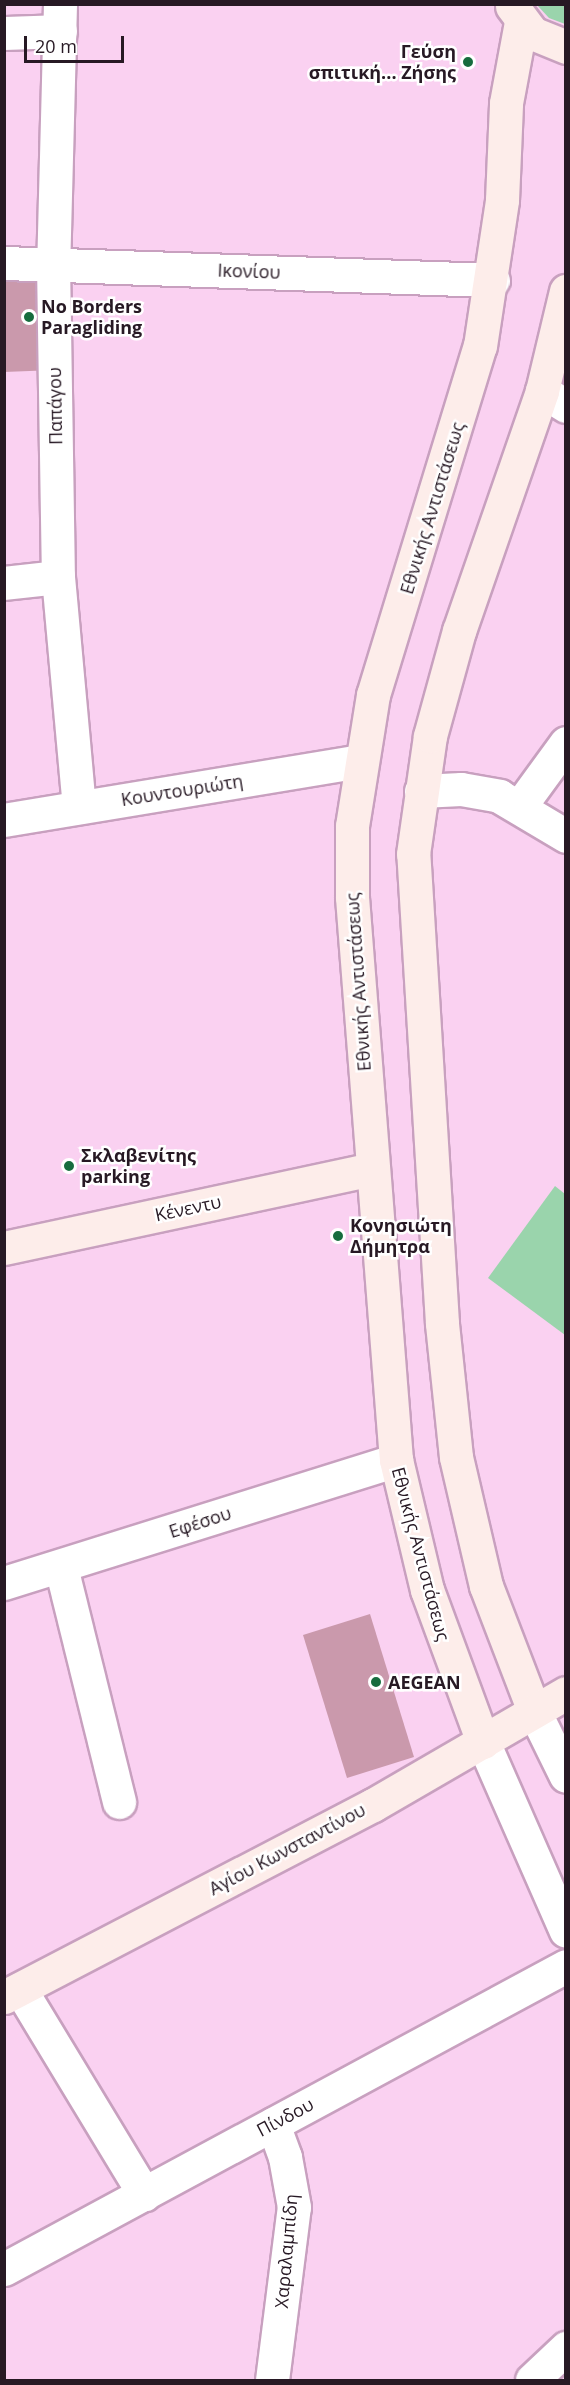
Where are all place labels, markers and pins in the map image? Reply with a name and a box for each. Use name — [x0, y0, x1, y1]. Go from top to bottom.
place label: Γεύση σπιτική... Ζήσης — [309, 41, 456, 84]
marker: Γεύση σπιτική... Ζήσης — [461, 55, 475, 69]
place label: No Borders Paragliding — [41, 296, 142, 338]
marker: No Borders Paragliding — [22, 310, 36, 324]
place label: Σκλαβενίτης parking — [81, 1145, 196, 1188]
marker: Σκλαβενίτης parking — [62, 1159, 76, 1173]
place label: Κονησιώτη Δήμητρα — [350, 1215, 452, 1258]
marker: Κονησιώτη Δήμητρα — [331, 1229, 345, 1243]
place label: AEGEAN — [388, 1671, 461, 1693]
marker: AEGEAN — [369, 1675, 383, 1689]

